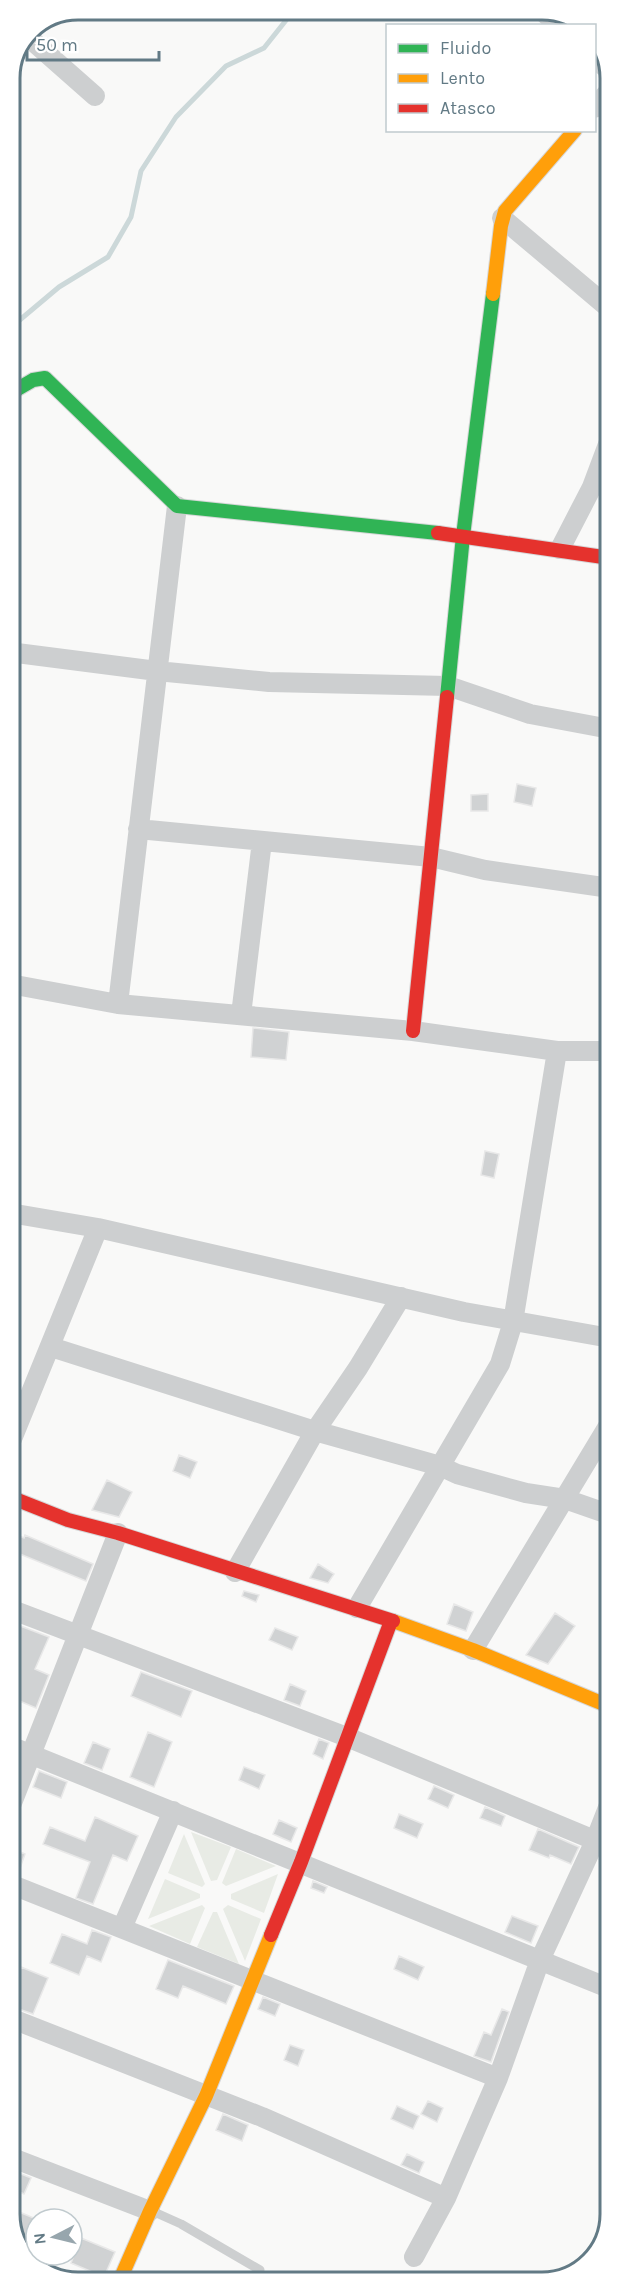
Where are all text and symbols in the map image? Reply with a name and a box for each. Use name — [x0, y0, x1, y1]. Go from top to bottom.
scale bar — [27, 24, 159, 62]
legend — [386, 24, 596, 132]
text: 50 m — [36, 34, 78, 56]
text: Fluido — [440, 37, 491, 59]
text: Lento — [440, 67, 485, 89]
text: Atasco — [440, 97, 496, 119]
north arrow — [24, 2207, 84, 2267]
text: N — [29, 2232, 50, 2246]

